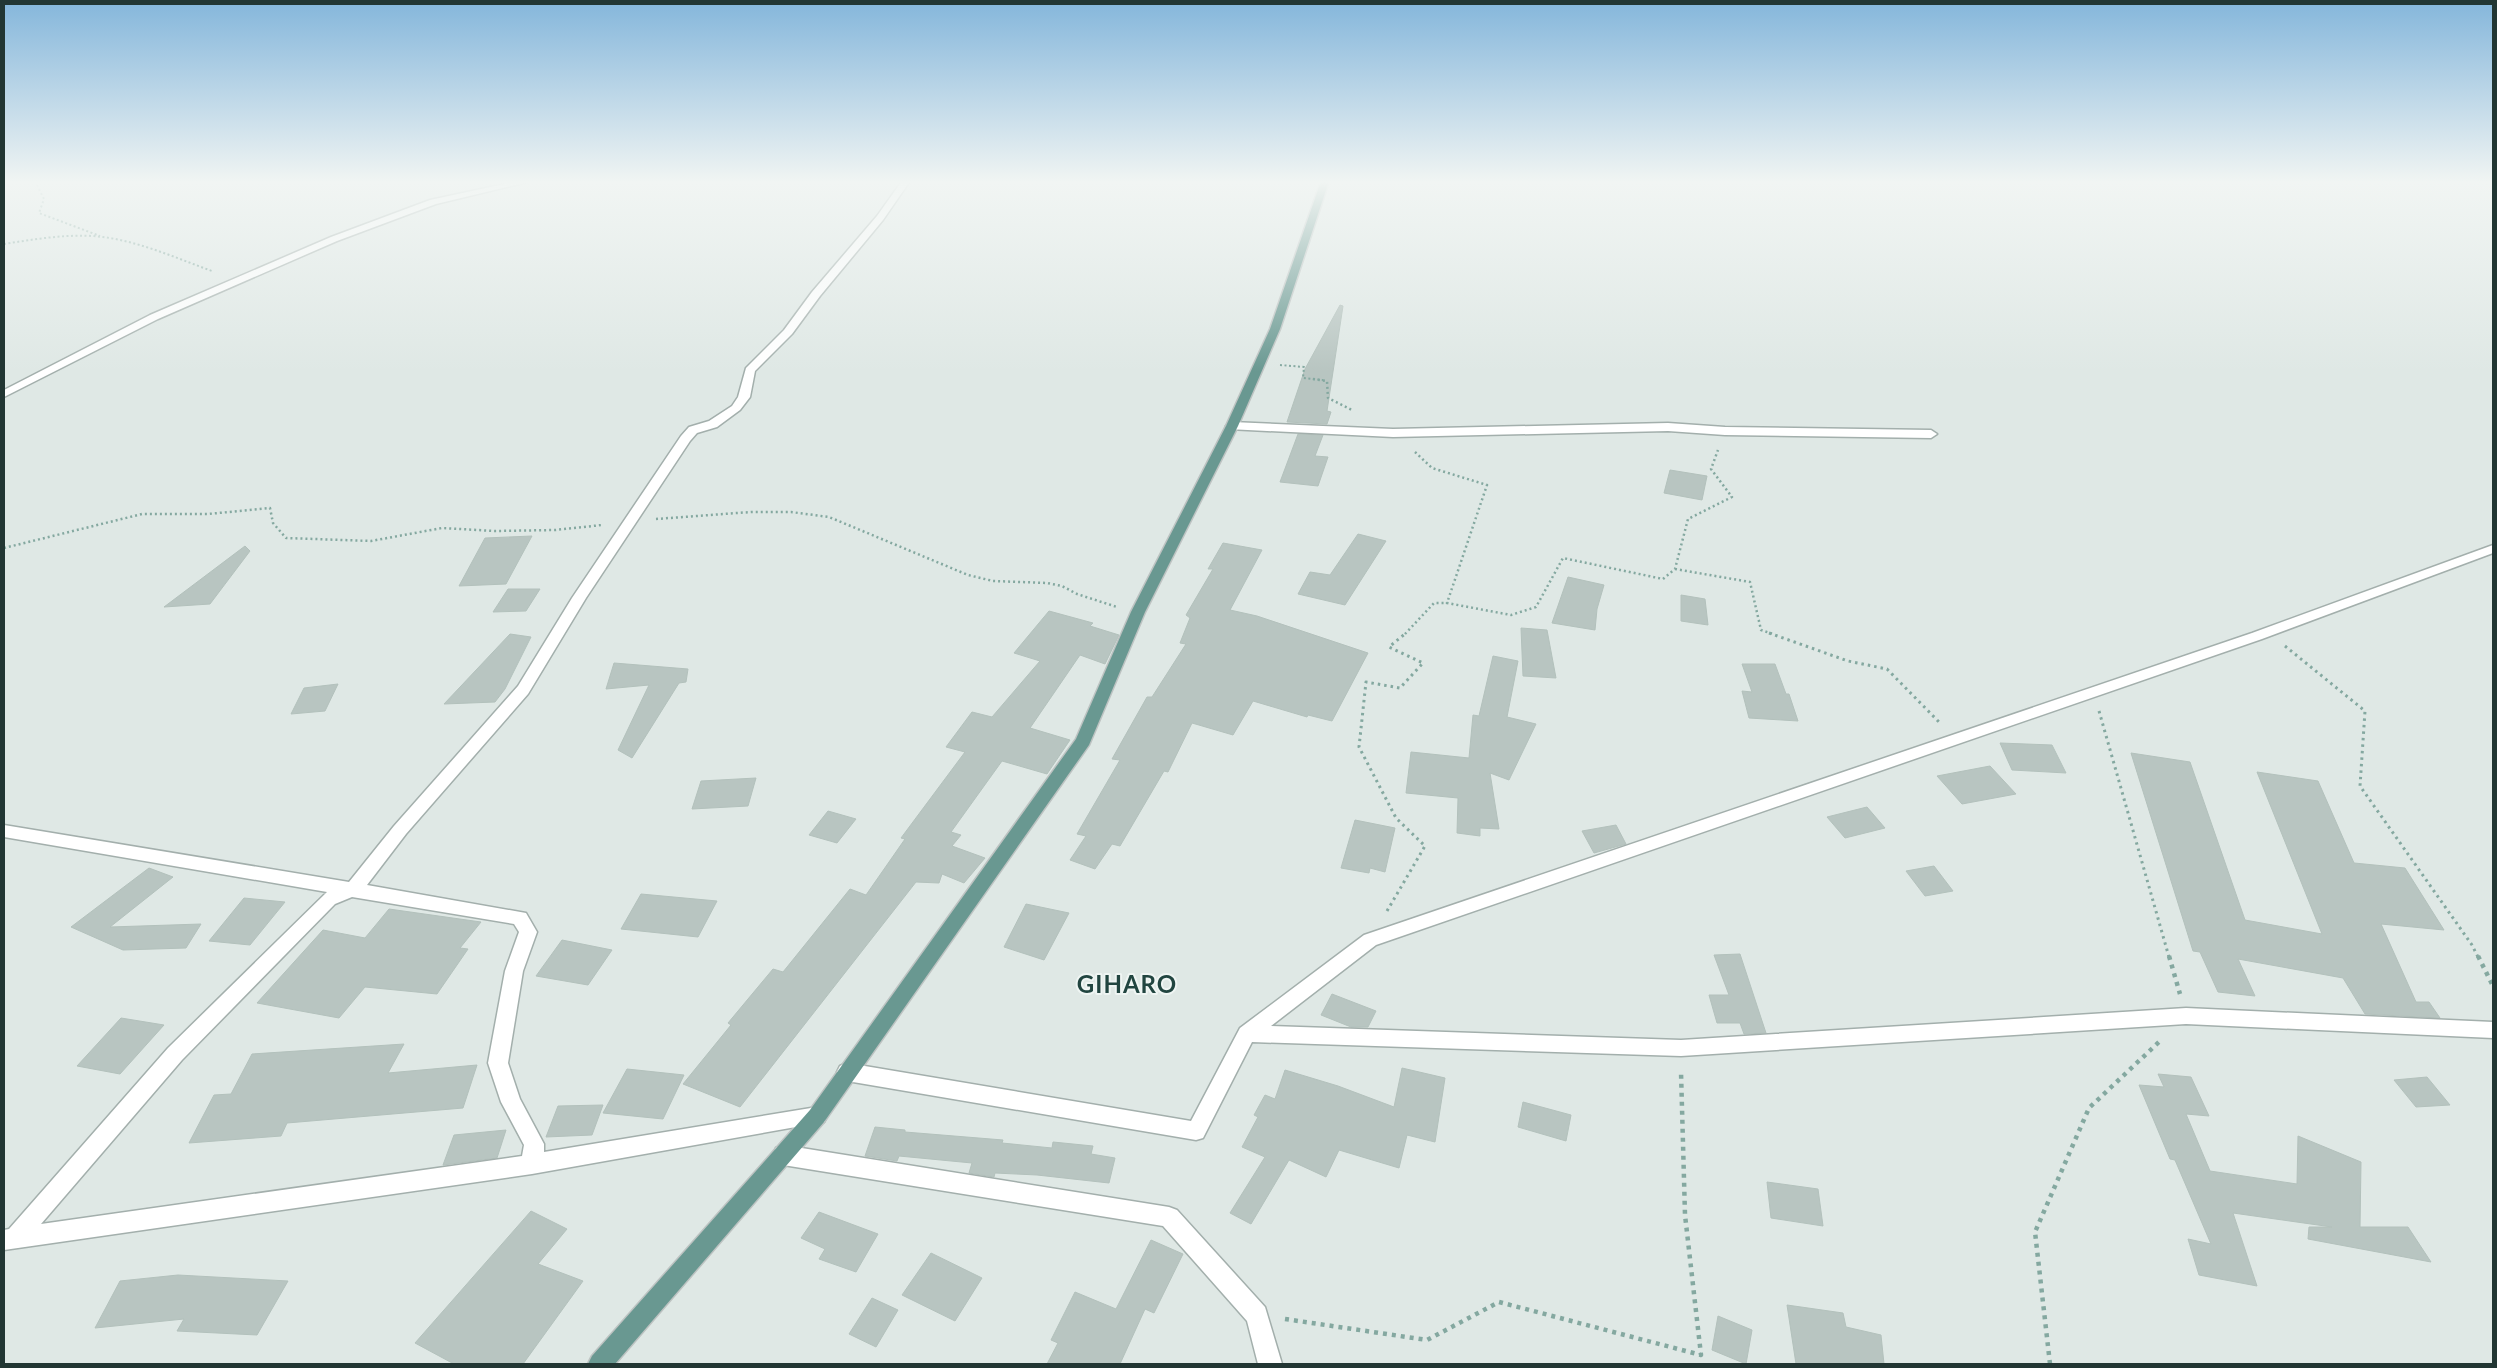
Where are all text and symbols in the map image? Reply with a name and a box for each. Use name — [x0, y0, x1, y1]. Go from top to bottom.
district label: GIHARO — [1077, 969, 1177, 998]

